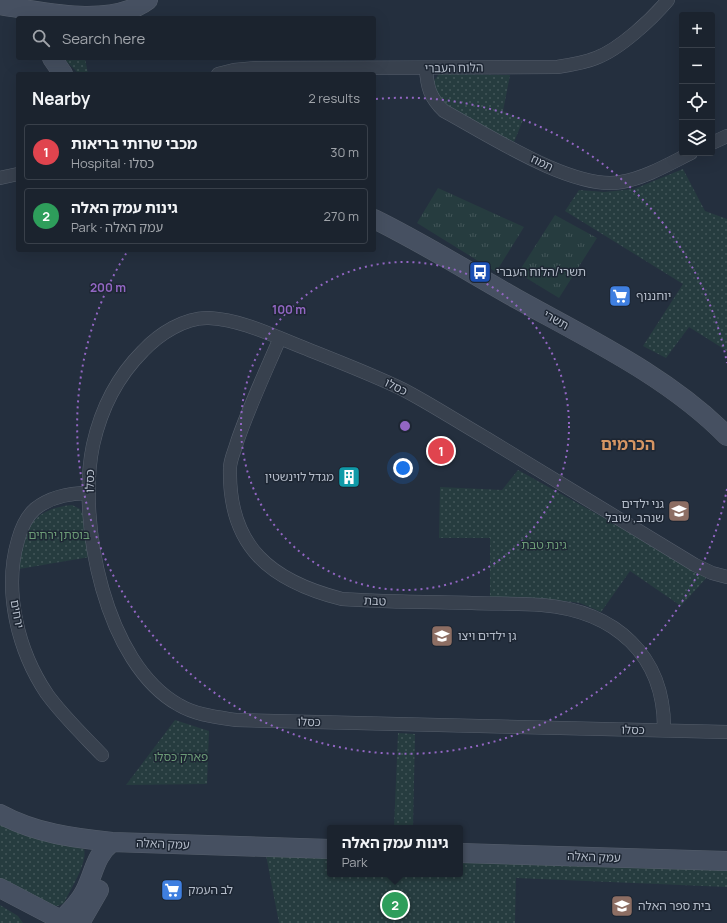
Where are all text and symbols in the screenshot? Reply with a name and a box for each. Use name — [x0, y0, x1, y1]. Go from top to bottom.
map controls — [679, 12, 715, 156]
button: + — [679, 12, 715, 48]
search box — [16, 16, 376, 60]
icon: search — [30, 27, 52, 49]
text: Search here — [62, 28, 145, 49]
button: − — [679, 48, 715, 84]
street label: הלוח העברי — [424, 58, 484, 77]
button: locate — [679, 84, 715, 120]
text: Nearby — [32, 87, 90, 110]
text: 2 results — [308, 89, 360, 107]
button: layers — [679, 120, 715, 156]
text: מכבי שרותי בריאות — [71, 133, 197, 154]
text: 1 — [43, 143, 49, 161]
text: 30 m — [330, 143, 359, 161]
street label: תמוז — [528, 150, 556, 175]
text: Hospital · כסלו — [71, 154, 154, 172]
text: גינות עמק האלה — [71, 197, 178, 218]
text: 2 — [42, 207, 50, 225]
text: 270 m — [324, 207, 359, 225]
text: Park · עמק האלה — [71, 218, 163, 236]
bus stop icon: תשרי/הלוח העברי — [467, 259, 493, 285]
place label: תשרי/הלוח העברי — [496, 263, 586, 280]
text: 200 m — [90, 279, 126, 296]
supermarket icon: יוחננוף — [607, 283, 633, 309]
place label: יוחננוף — [636, 287, 671, 304]
text: 100 m — [272, 301, 306, 318]
street label: תשרי — [541, 306, 572, 333]
street label: כסלו — [382, 374, 411, 399]
centre of rings — [398, 419, 412, 433]
district label: הכרמים — [601, 433, 655, 455]
pin: 1 — [428, 436, 454, 466]
your location — [393, 458, 413, 478]
building icon: מגדל לוינשטין — [336, 464, 362, 490]
place label: מגדל לוינשטין — [265, 468, 334, 485]
street label: כסלו — [81, 469, 98, 493]
place label: גני ילדים שנהב, שובל — [605, 495, 665, 526]
school or university icon: גני ילדים שנהב, שובל — [666, 498, 692, 524]
park label: בוסתן ירחים — [28, 526, 90, 543]
park label: גינת טבת — [521, 536, 567, 553]
street label: טבת — [363, 591, 387, 610]
street label: ירחים — [7, 598, 28, 630]
school or university icon: גן ילדים ויצו — [429, 623, 455, 649]
place label: גן ילדים ויצו — [458, 627, 517, 644]
street label: כסלו — [297, 713, 321, 730]
street label: כסלו — [621, 721, 645, 738]
park label: פארק כסלו — [154, 748, 208, 765]
popup — [327, 825, 463, 877]
text: גינות עמק האלה — [342, 832, 448, 853]
street label: עמק האלה — [136, 834, 190, 853]
street label: עמק האלה — [567, 847, 621, 866]
text: Park — [342, 853, 368, 871]
supermarket icon: לב העמק — [159, 877, 185, 903]
place label: לב העמק — [188, 881, 233, 898]
pin: 2 — [382, 890, 408, 920]
school or university icon: בית ספר האלה — [609, 893, 635, 919]
place label: בית ספר האלה — [638, 897, 711, 914]

